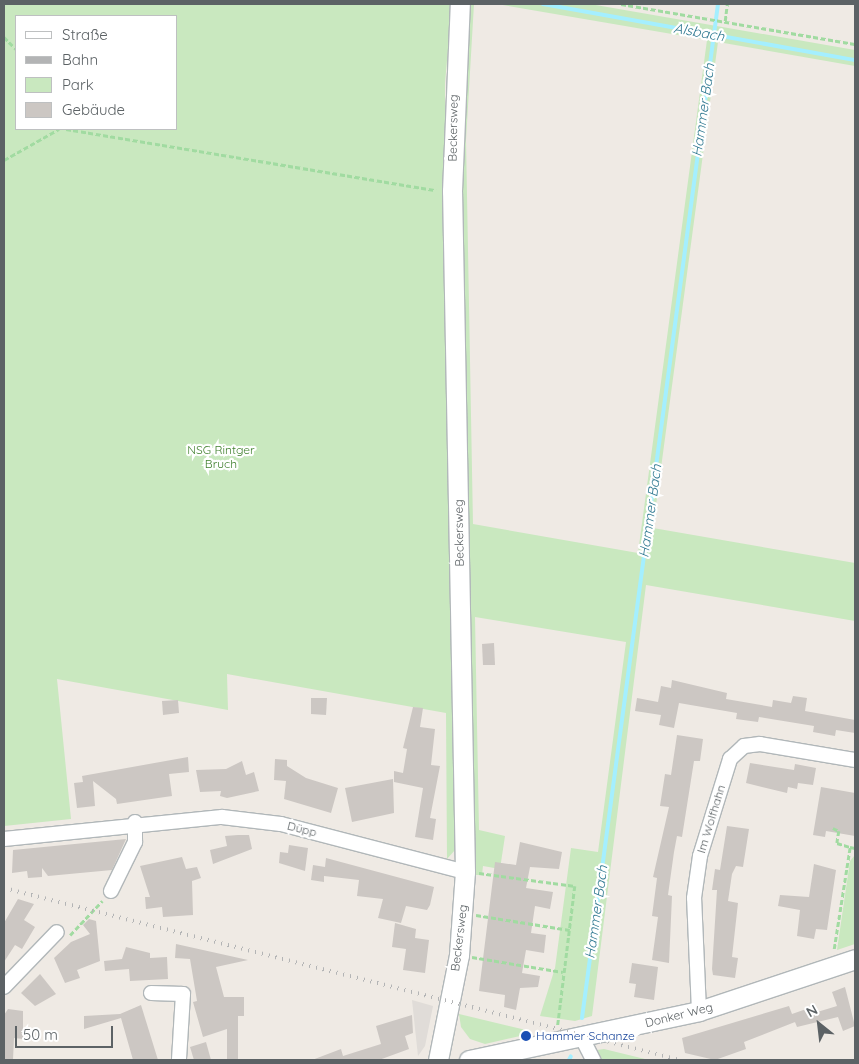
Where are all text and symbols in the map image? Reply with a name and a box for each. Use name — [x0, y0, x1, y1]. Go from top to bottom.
legend — [15, 15, 178, 130]
water label: Alsbach — [672, 19, 726, 45]
text: Straße — [62, 25, 108, 44]
text: Bahn — [62, 50, 98, 69]
water label: Hammer Bach — [688, 62, 718, 158]
text: Park — [62, 75, 94, 94]
street label: Beckersweg — [445, 94, 461, 162]
text: Gebäude — [62, 100, 125, 119]
park label: NSG Rintger Bruch — [187, 443, 255, 471]
water label: Hammer Bach — [635, 463, 665, 559]
street label: Beckersweg — [451, 499, 467, 567]
street label: Im Wolfhahn — [694, 783, 728, 855]
street label: Düpp — [286, 818, 318, 840]
water label: Hammer Bach — [581, 864, 611, 960]
street label: Beckersweg — [448, 904, 470, 972]
north arrow — [794, 999, 844, 1049]
street label: Donker Weg — [644, 1000, 714, 1030]
text: N — [803, 1001, 821, 1021]
scale bar — [18, 1016, 115, 1048]
text: 50 m — [23, 1025, 58, 1044]
place label: Hammer Schanze — [536, 1029, 635, 1043]
marker: Hammer Schanze — [520, 1030, 532, 1042]

